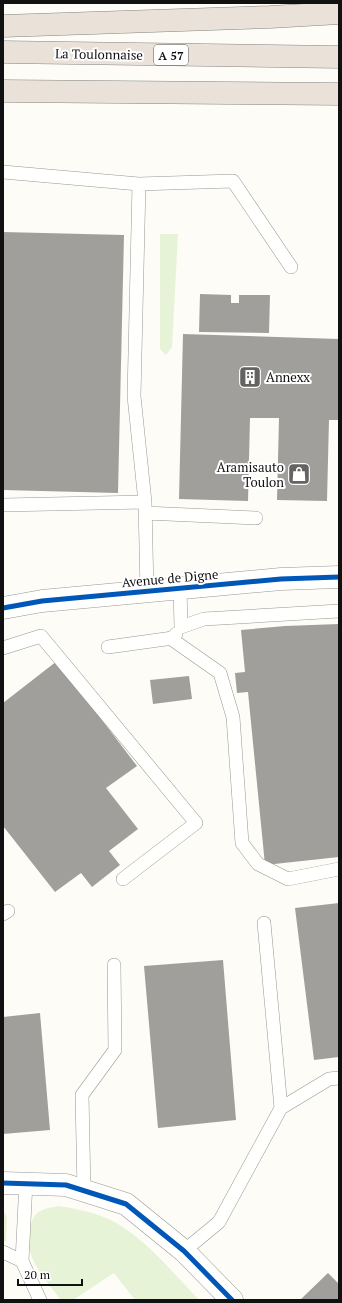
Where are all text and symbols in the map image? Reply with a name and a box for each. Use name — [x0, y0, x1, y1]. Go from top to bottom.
street label: La Toulonnaise — [55, 44, 143, 64]
road number: A 57 — [154, 45, 188, 65]
building icon: Annexx — [237, 364, 263, 390]
place label: Annexx — [266, 368, 310, 386]
place label: Aramisauto Toulon — [217, 458, 284, 491]
shop icon: Aramisauto Toulon — [286, 461, 312, 487]
street label: Avenue de Digne — [121, 565, 219, 591]
scale bar — [18, 1261, 82, 1287]
text: 20 m — [24, 1267, 51, 1282]

